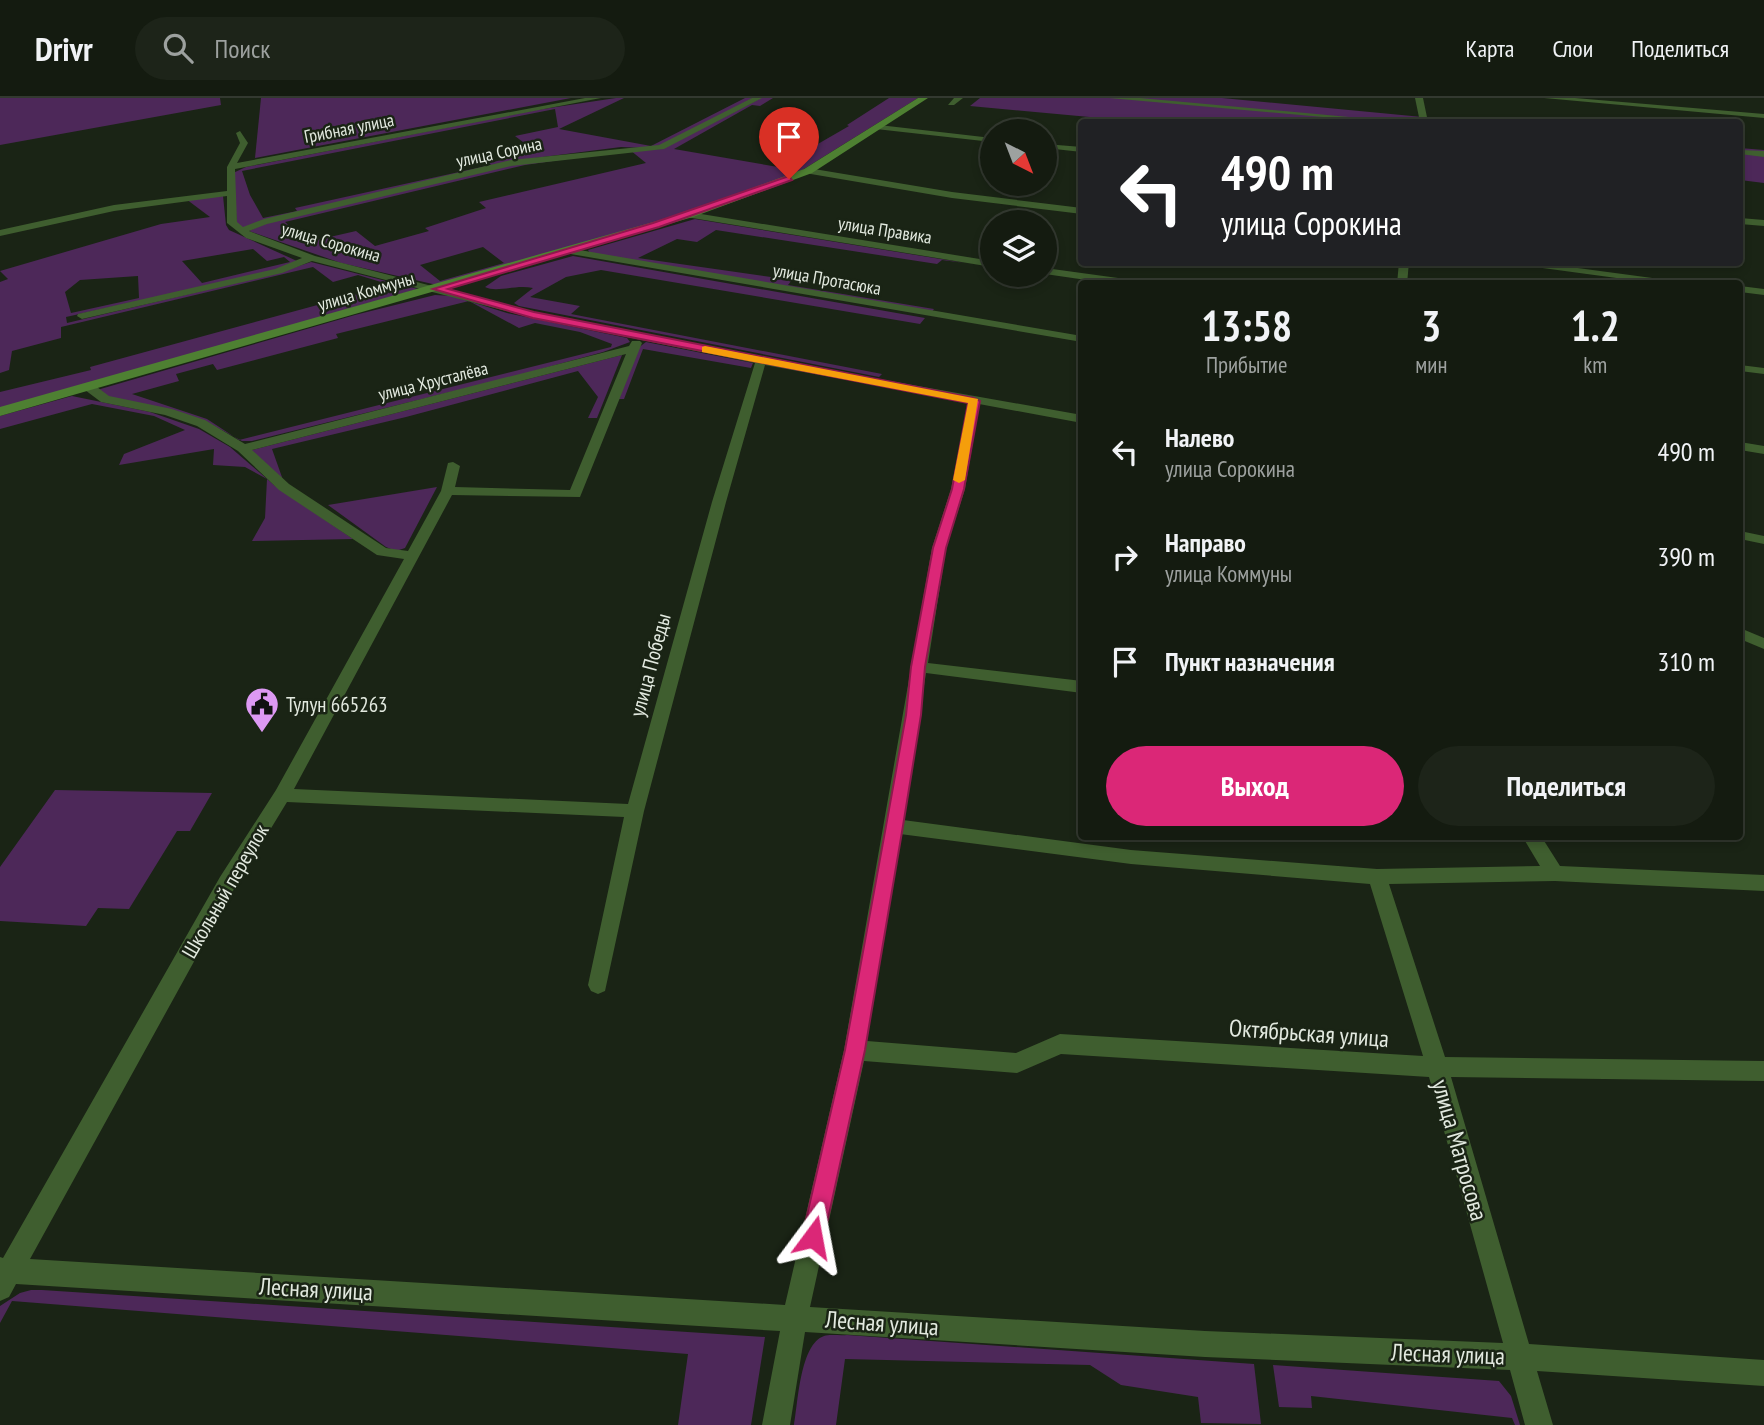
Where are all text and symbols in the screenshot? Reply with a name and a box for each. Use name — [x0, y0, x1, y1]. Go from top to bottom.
search box — [135, 17, 625, 80]
text: Drivr — [35, 27, 93, 70]
icon: search — [159, 29, 197, 67]
text: Поиск — [215, 32, 270, 65]
text: Карта — [1466, 33, 1514, 64]
text: Слои — [1552, 33, 1593, 64]
text: Поделиться — [1631, 33, 1729, 64]
pin — [759, 107, 819, 179]
street label: Грибная улица — [302, 108, 396, 148]
icon: arrive — [770, 118, 808, 156]
north arrow — [980, 119, 1057, 196]
map controls — [980, 119, 1057, 287]
street label: улица Сорина — [454, 132, 544, 172]
text: 490 m — [1221, 140, 1334, 204]
icon: left — [1106, 147, 1197, 238]
text: улица Сорокина — [1221, 202, 1402, 244]
button: layers — [980, 210, 1057, 287]
street label: улица Правика — [837, 211, 933, 249]
street label: улица Сорокина — [279, 217, 383, 267]
street label: улица Протасюка — [771, 258, 883, 300]
street label: улица Коммуны — [315, 266, 417, 316]
text: 13:58 — [1201, 298, 1292, 353]
text: 3 — [1421, 298, 1441, 353]
text: 1.2 — [1571, 298, 1620, 353]
text: Прибытие — [1206, 350, 1287, 379]
text: мин — [1415, 350, 1447, 379]
text: km — [1583, 350, 1607, 379]
street label: улица Хрусталёва — [376, 356, 490, 406]
text: Налево — [1165, 421, 1234, 454]
icon: left — [1106, 433, 1144, 471]
text: 490 m — [1657, 435, 1715, 468]
text: улица Сорокина — [1165, 454, 1295, 483]
text: Направо — [1165, 526, 1246, 559]
icon: right — [1106, 538, 1144, 576]
text: 390 m — [1657, 540, 1715, 573]
text: улица Коммуны — [1165, 559, 1292, 588]
street label: улица Победы — [623, 611, 677, 719]
icon: arrive — [1106, 643, 1144, 681]
text: Пункт назначения — [1165, 645, 1335, 678]
text: 310 m — [1657, 645, 1715, 678]
public building icon: Тулун 665263 — [243, 685, 281, 734]
place label: Тулун 665263 — [286, 691, 388, 718]
button: Выход — [1106, 746, 1404, 826]
button: Поделиться — [1418, 746, 1715, 826]
street label: Школьный переулок — [176, 819, 274, 963]
street label: Октябрьская улица — [1228, 1012, 1390, 1054]
street label: улица Матросова — [1425, 1076, 1495, 1224]
position arrow — [776, 1200, 850, 1274]
street label: Лесная улица — [257, 1270, 374, 1307]
street label: Лесная улица — [823, 1303, 940, 1342]
street label: Лесная улица — [1390, 1336, 1505, 1371]

